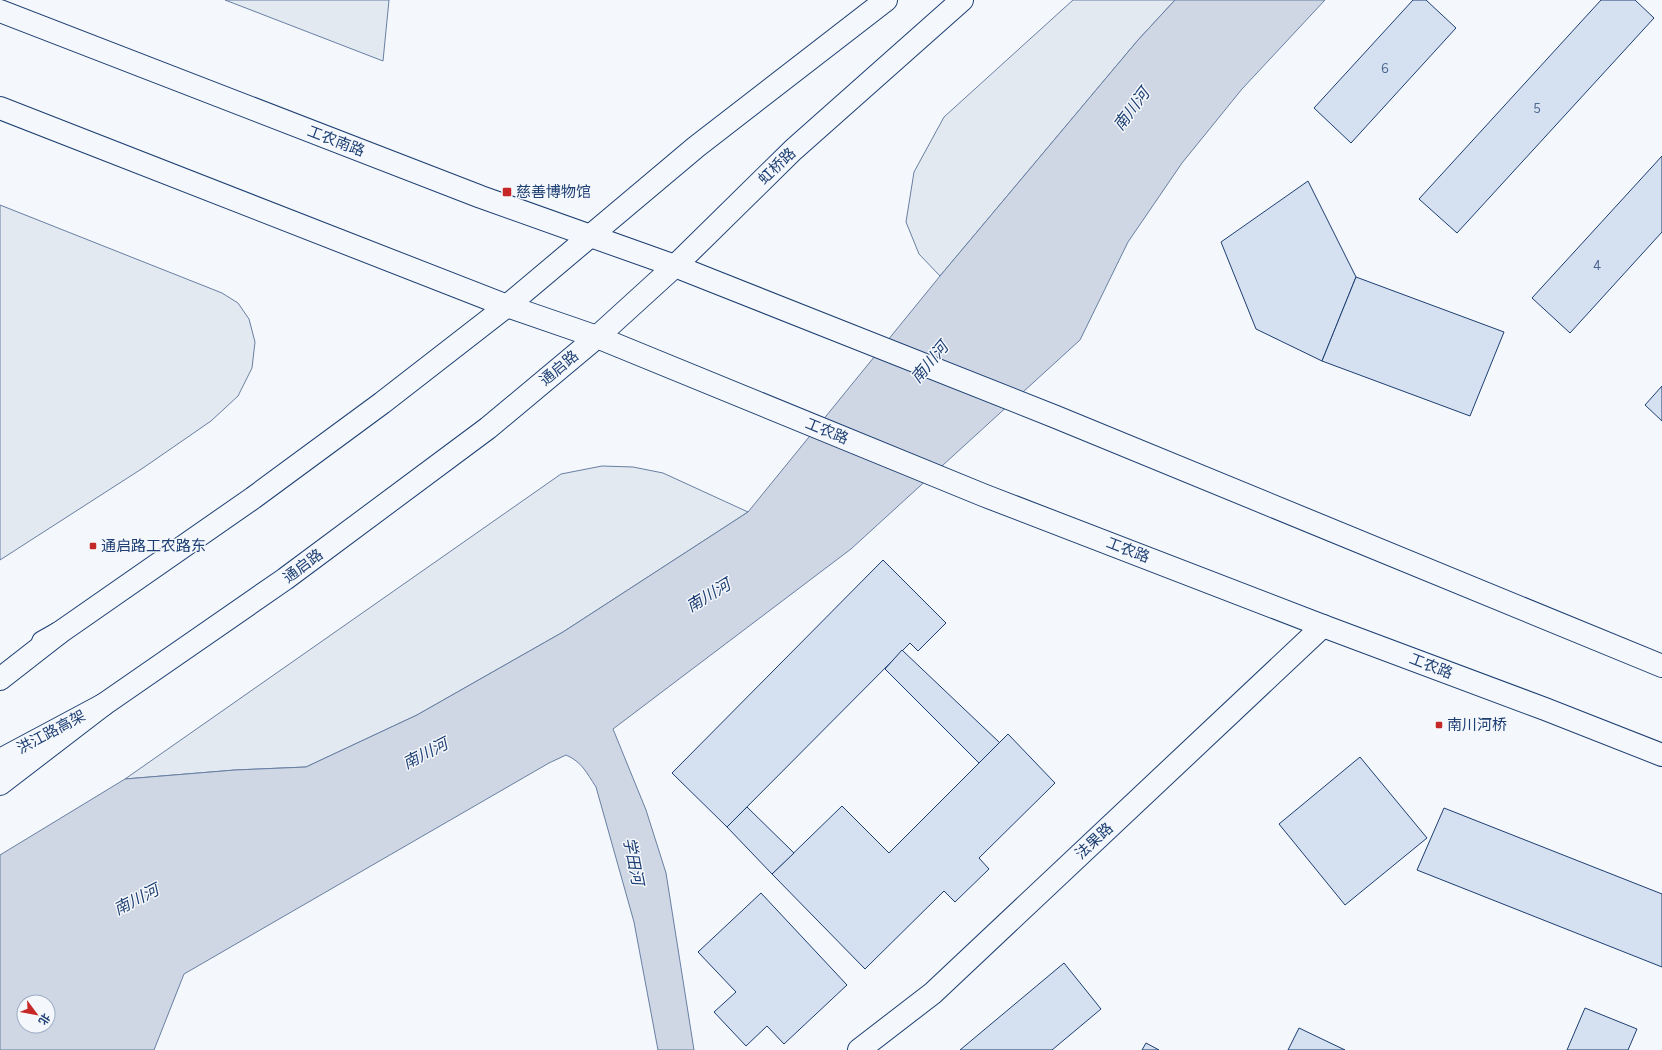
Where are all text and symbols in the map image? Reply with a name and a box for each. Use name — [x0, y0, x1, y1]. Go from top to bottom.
house number: 6 — [1381, 61, 1389, 76]
water label: 南川河 — [1109, 82, 1155, 134]
house number: 5 — [1533, 101, 1541, 116]
street label: 工农南路 — [305, 122, 367, 160]
street label: 虹桥路 — [755, 144, 799, 188]
place label: 慈善博物馆 — [516, 183, 591, 201]
marker: 慈善博物馆 — [501, 186, 513, 198]
house number: 4 — [1593, 258, 1601, 273]
water label: 南川河 — [907, 336, 954, 387]
street label: 通启路 — [536, 347, 582, 389]
street label: 工农路 — [803, 414, 851, 448]
street label: 工农路 — [1104, 534, 1152, 566]
place label: 通启路工农路东 — [101, 537, 206, 555]
marker: 通启路工农路东 — [88, 541, 98, 551]
street label: 通启路 — [280, 545, 326, 587]
water label: 南川河 — [683, 573, 736, 616]
street label: 工农路 — [1407, 650, 1455, 682]
street label: 洪江路高架 — [14, 706, 88, 758]
place label: 南川河桥 — [1447, 716, 1507, 734]
marker: 南川河桥 — [1434, 720, 1444, 730]
water label: 南川河 — [400, 733, 454, 773]
street label: 法果路 — [1071, 819, 1117, 863]
water label: 学田河 — [620, 836, 648, 889]
water label: 南川河 — [111, 879, 165, 919]
north arrow — [16, 994, 56, 1034]
text: 北 — [36, 1011, 52, 1027]

